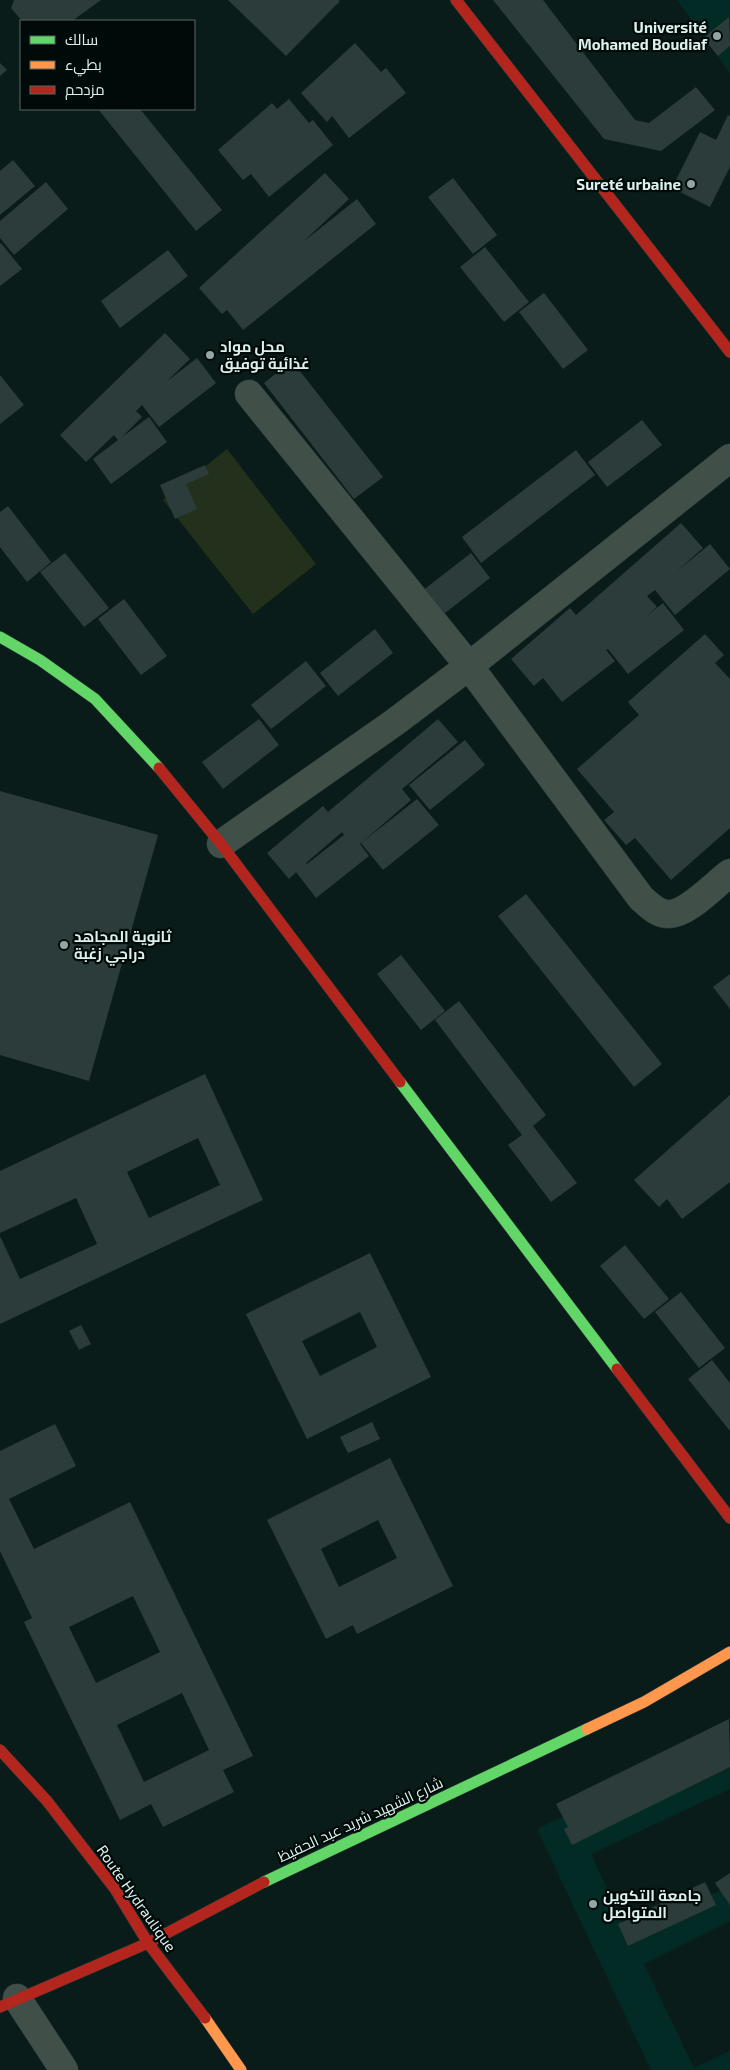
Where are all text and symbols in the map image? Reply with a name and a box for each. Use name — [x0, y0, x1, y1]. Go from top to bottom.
place label: Université Mohamed Boudiaf — [578, 18, 708, 53]
legend — [20, 20, 195, 110]
text: سالك — [65, 30, 98, 48]
marker: Université Mohamed Boudiaf — [711, 30, 723, 42]
text: بطيء — [65, 55, 102, 77]
text: مزدحم — [65, 80, 105, 100]
place label: Sureté urbaine — [576, 175, 681, 193]
marker: Sureté urbaine — [685, 178, 697, 190]
place label: محل مواد غذائية توفيق — [220, 337, 310, 373]
marker: محل مواد غذائية توفيق — [204, 349, 216, 361]
place label: ثانوية المجاهد دراجي زغبة — [74, 927, 172, 966]
marker: ثانوية المجاهد دراجي زغبة — [58, 939, 70, 951]
street label: شارع الشهيد شريد عبد الحفيظ — [275, 1773, 447, 1868]
street label: Route Hydraulique — [93, 1841, 181, 1955]
place label: جامعة التكوين المتواصل — [603, 1886, 701, 1922]
marker: جامعة التكوين المتواصل — [587, 1898, 599, 1910]

